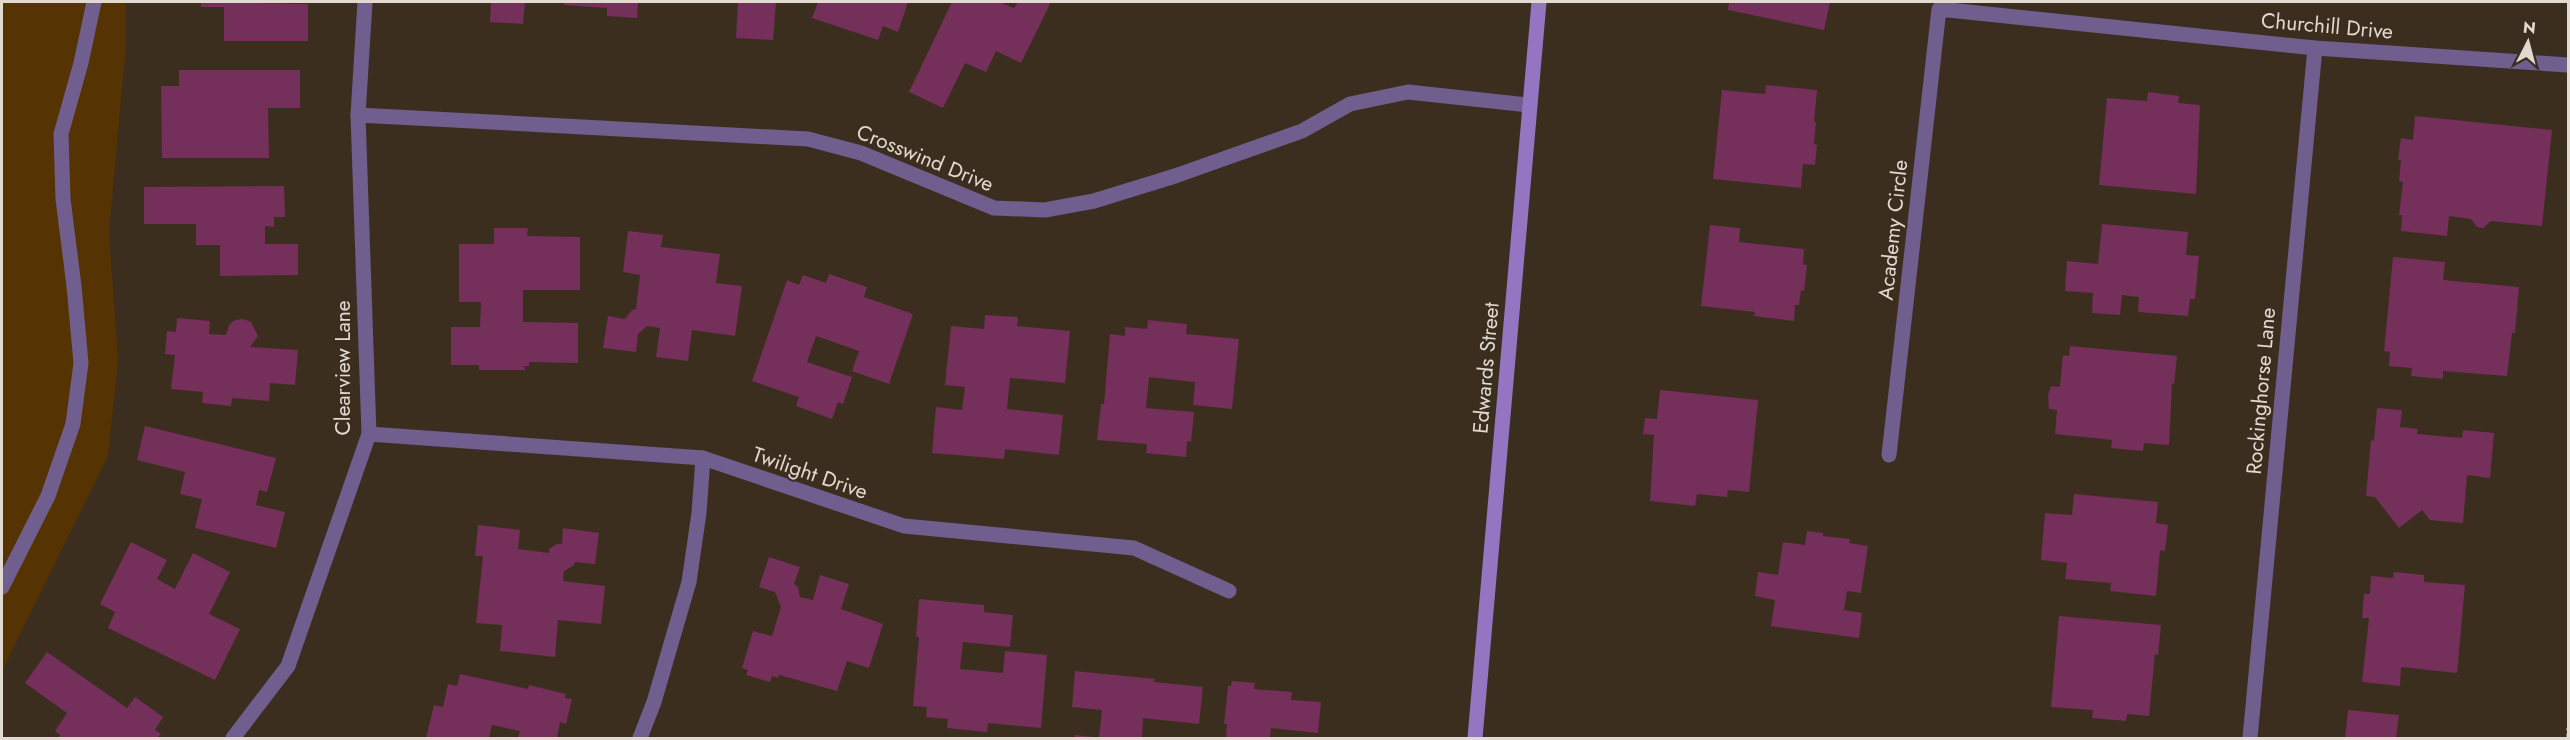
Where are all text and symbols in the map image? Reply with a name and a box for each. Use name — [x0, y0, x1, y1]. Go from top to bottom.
street label: Churchill Drive — [2260, 5, 2394, 47]
north arrow — [2498, 12, 2558, 72]
text: N — [2522, 15, 2537, 40]
street label: Crosswind Drive — [852, 117, 998, 199]
street label: Academy Circle — [1871, 158, 1915, 302]
street label: Clearview Lane — [328, 300, 358, 436]
street label: Edwards Street — [1465, 301, 1507, 435]
street label: Rockinghorse Lane — [2239, 306, 2283, 476]
street label: Twilight Drive — [748, 439, 872, 507]

